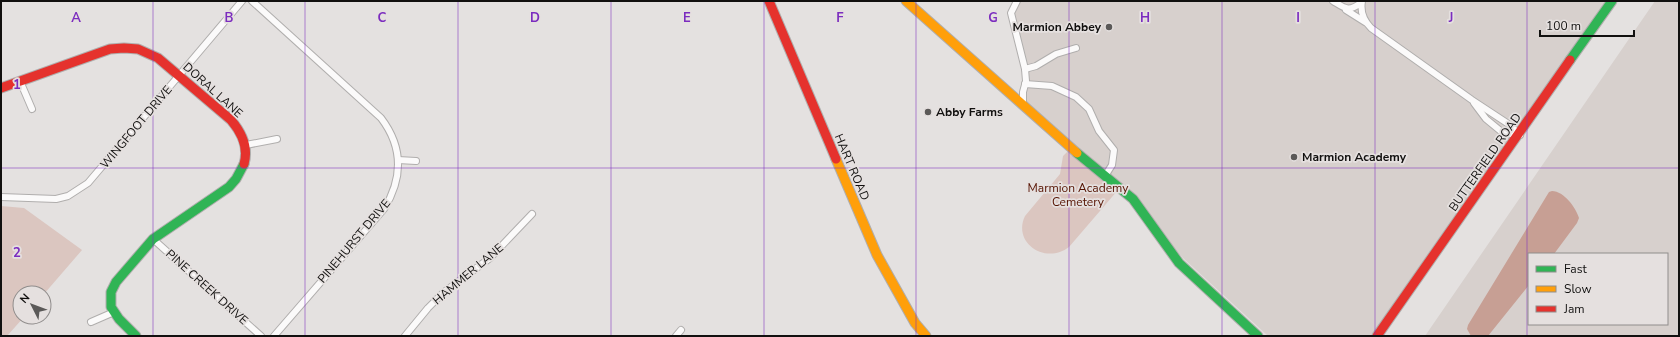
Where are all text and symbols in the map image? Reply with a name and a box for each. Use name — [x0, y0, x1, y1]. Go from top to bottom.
text: A — [71, 9, 81, 27]
text: B — [225, 9, 234, 27]
text: C — [378, 9, 387, 27]
text: D — [530, 9, 540, 27]
text: E — [683, 9, 691, 27]
text: F — [836, 9, 844, 27]
text: G — [988, 9, 998, 27]
text: H — [1140, 9, 1150, 27]
text: I — [1296, 9, 1300, 27]
text: J — [1448, 9, 1453, 27]
scale bar — [1540, 12, 1634, 38]
text: 100 m — [1546, 18, 1581, 34]
place label: Marmion Abbey — [1013, 19, 1102, 35]
marker: Marmion Abbey — [1104, 22, 1114, 32]
street label: DORAL LANE — [180, 59, 246, 121]
text: 1 — [13, 76, 21, 94]
street label: WINGFOOT DRIVE — [97, 82, 175, 172]
place label: Abby Farms — [936, 104, 1003, 120]
marker: Abby Farms — [923, 107, 933, 117]
street label: BUTTERFIELD ROAD — [1445, 110, 1525, 214]
street label: HART ROAD — [831, 131, 873, 203]
place label: Marmion Academy — [1302, 149, 1407, 165]
marker: Marmion Academy — [1289, 152, 1299, 162]
park label: Marmion Academy Cemetery — [1028, 180, 1129, 210]
street label: PINEHURST DRIVE — [314, 196, 394, 286]
street label: HAMMER LANE — [429, 240, 507, 308]
text: 2 — [13, 244, 21, 262]
street label: PINE CREEK DRIVE — [162, 246, 252, 328]
legend — [1528, 253, 1668, 325]
text: Fast — [1564, 261, 1587, 277]
text: Slow — [1564, 281, 1592, 297]
north arrow — [12, 285, 52, 325]
text: N — [17, 291, 33, 307]
text: Jam — [1563, 301, 1585, 317]

